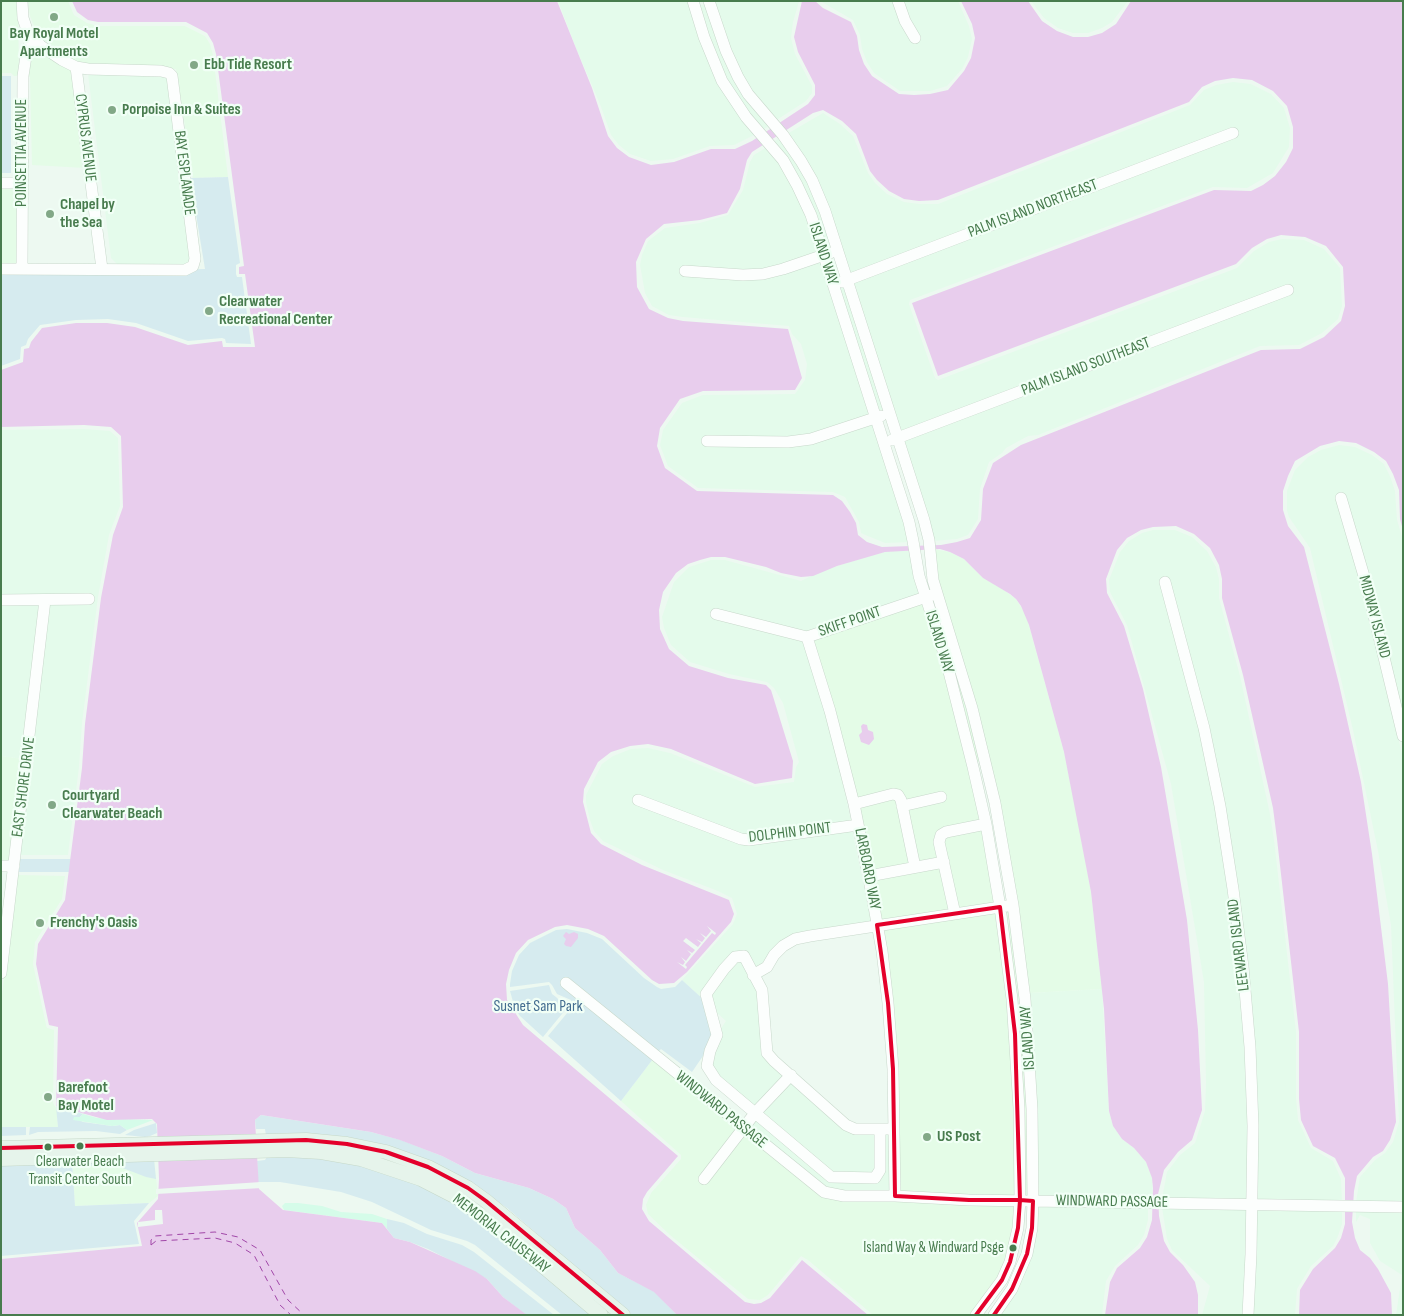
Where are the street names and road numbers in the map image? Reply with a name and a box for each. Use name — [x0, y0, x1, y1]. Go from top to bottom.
street label: CYPRUS AVENUE — [70, 93, 100, 183]
street label: POINSETTIA AVENUE — [12, 99, 32, 207]
street label: BAY ESPLANADE — [169, 130, 199, 216]
street label: PALM ISLAND NORTHEAST — [966, 175, 1100, 243]
street label: ISLAND WAY — [804, 220, 842, 288]
street label: PALM ISLAND SOUTHEAST — [1019, 334, 1153, 400]
street label: MIDWAY ISLAND — [1354, 573, 1394, 661]
street label: SKIFF POINT — [816, 602, 884, 642]
street label: ISLAND WAY — [920, 608, 958, 676]
street label: EAST SHORE DRIVE — [8, 736, 40, 838]
street label: DOLPHIN POINT — [748, 818, 832, 848]
street label: LARBOARD WAY — [850, 827, 884, 911]
street label: LEEWARD ISLAND — [1224, 898, 1254, 992]
street label: ISLAND WAY — [1016, 1005, 1040, 1071]
street label: WINDWARD PASSAGE — [671, 1067, 771, 1153]
street label: MEMORIAL CAUSEWAY — [449, 1190, 553, 1278]
street label: WINDWARD PASSAGE — [1056, 1191, 1168, 1213]

